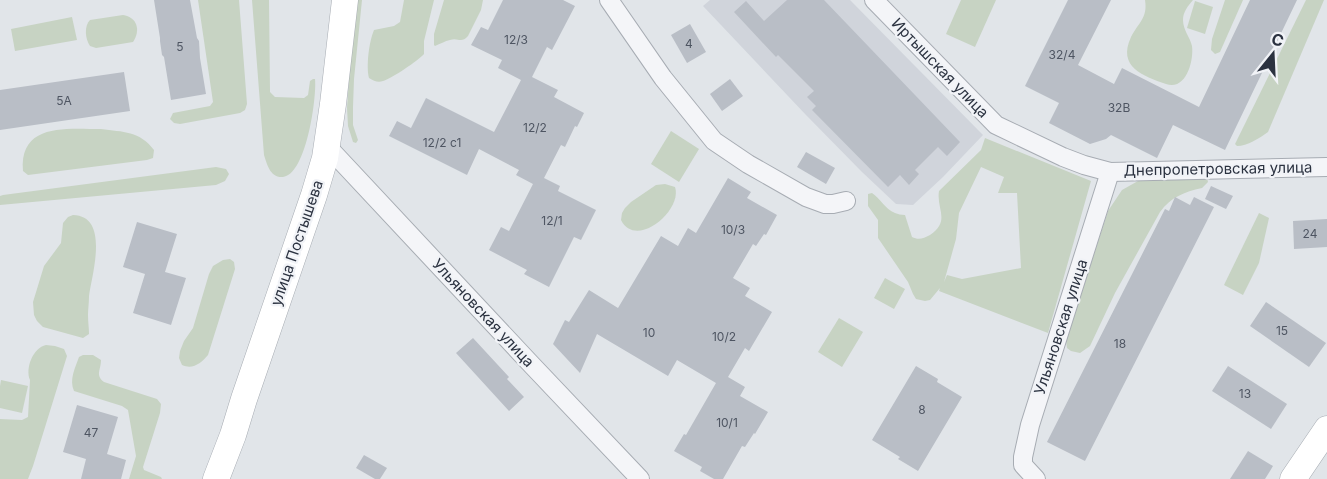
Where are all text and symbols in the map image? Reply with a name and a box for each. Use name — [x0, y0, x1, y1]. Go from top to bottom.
street label: Иртышская улица — [888, 14, 993, 122]
north arrow — [1243, 24, 1303, 84]
text: С — [1269, 28, 1287, 51]
house number: 12/3 — [504, 32, 528, 47]
house number: 4 — [685, 36, 693, 51]
house number: 5 — [176, 39, 184, 54]
house number: 32/4 — [1049, 47, 1076, 62]
house number: 5А — [56, 93, 72, 108]
house number: 32В — [1108, 100, 1130, 115]
house number: 12/2 — [523, 120, 547, 135]
house number: 12/2 с1 — [423, 135, 461, 150]
street label: Днепропетровская улица — [1124, 157, 1312, 180]
street label: улица Постышева — [266, 177, 327, 308]
house number: 12/1 — [541, 213, 563, 228]
house number: 10/3 — [721, 222, 745, 237]
house number: 24 — [1303, 226, 1318, 241]
street label: Ульяновская улица — [428, 254, 539, 371]
street label: Ульяновская улица — [1030, 257, 1091, 397]
house number: 15 — [1276, 323, 1288, 338]
house number: 10 — [643, 325, 655, 340]
house number: 10/2 — [712, 329, 736, 344]
house number: 18 — [1114, 336, 1126, 351]
house number: 13 — [1239, 386, 1251, 401]
house number: 8 — [918, 402, 926, 417]
house number: 10/1 — [716, 415, 738, 430]
house number: 47 — [84, 425, 98, 440]

